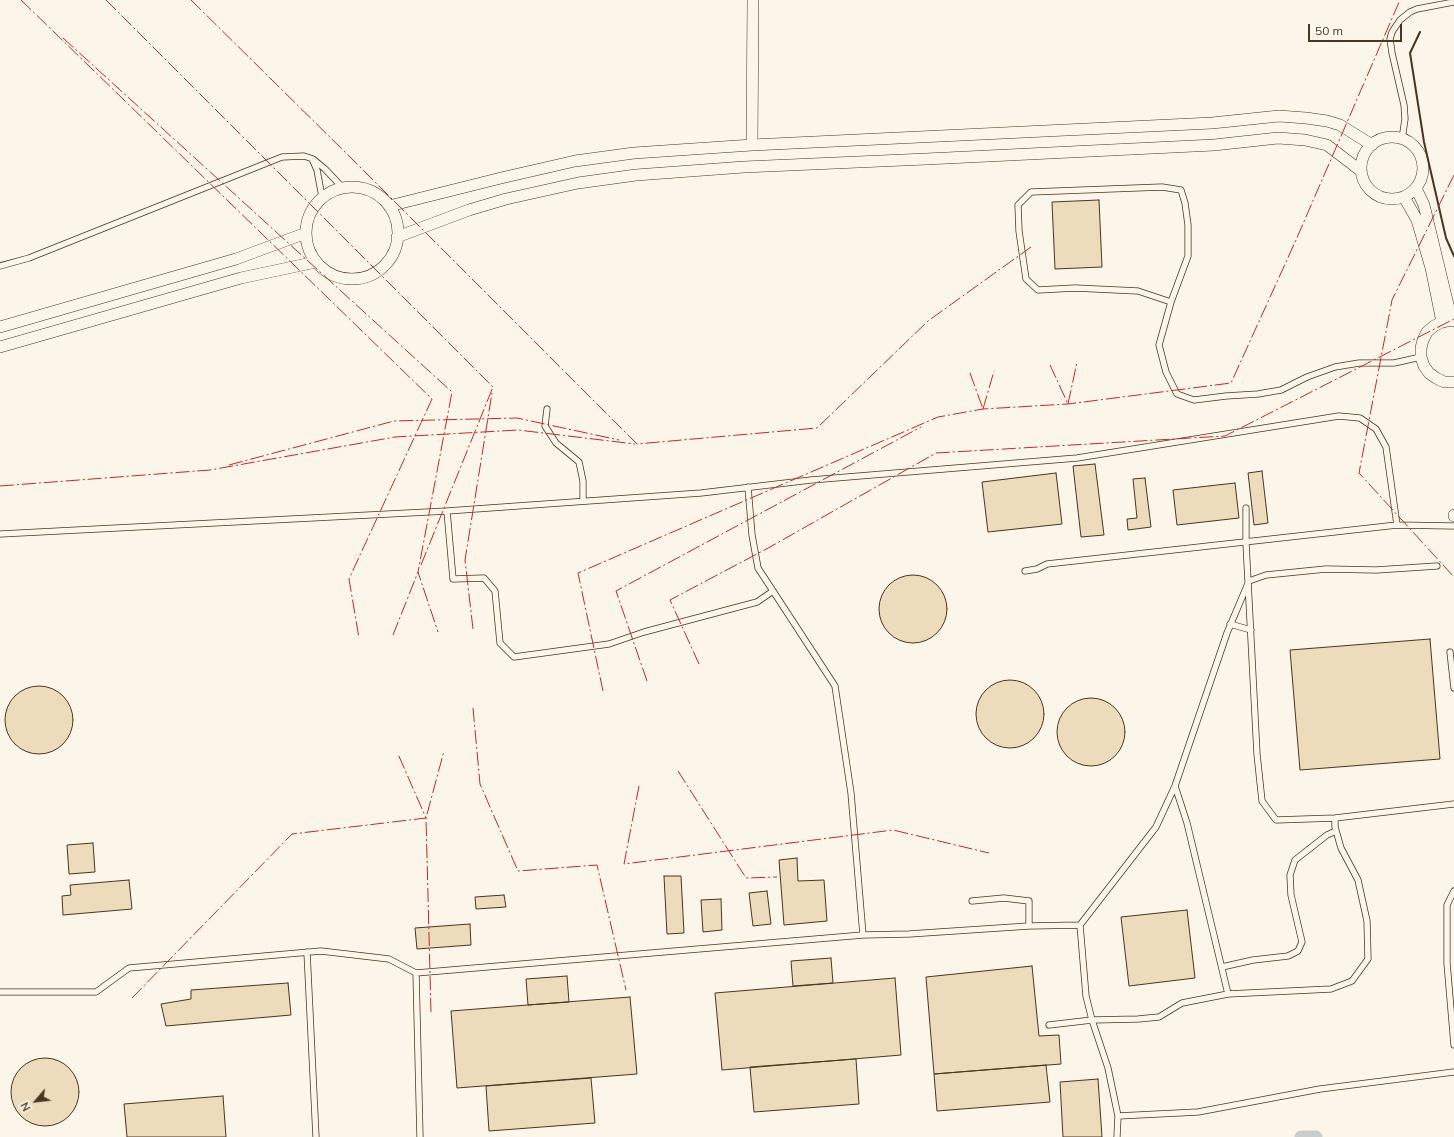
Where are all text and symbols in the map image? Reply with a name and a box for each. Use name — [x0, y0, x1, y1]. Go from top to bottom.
scale bar — [1310, 16, 1404, 42]
text: 50 m — [1315, 23, 1343, 38]
north arrow — [16, 1081, 56, 1121]
text: N — [17, 1100, 34, 1114]

